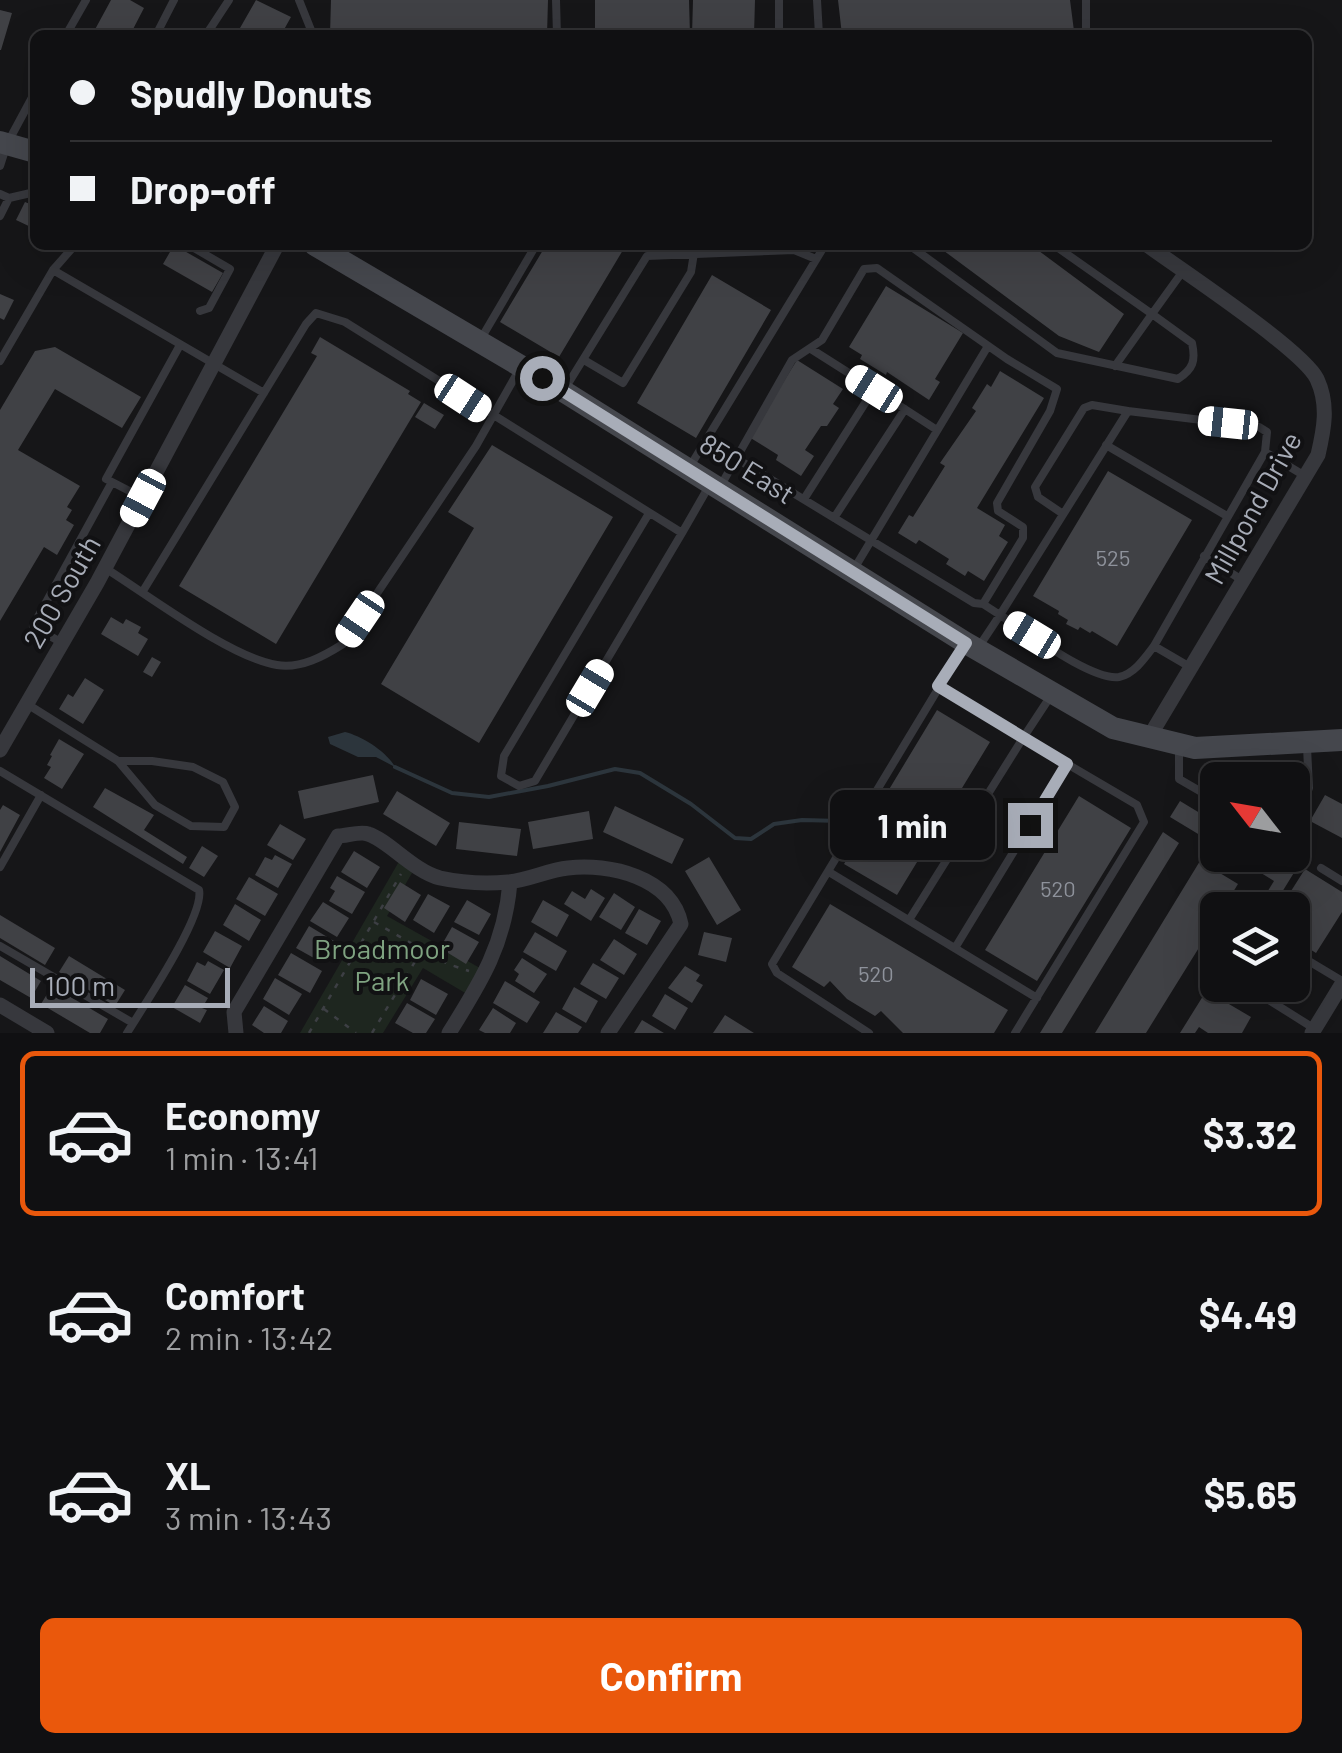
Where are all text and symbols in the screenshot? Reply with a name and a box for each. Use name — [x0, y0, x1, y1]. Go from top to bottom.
text: Spudly Donuts — [130, 70, 372, 116]
text: Drop-off — [130, 166, 276, 212]
route start — [520, 356, 565, 401]
car — [841, 360, 907, 418]
car — [430, 369, 496, 427]
car — [1197, 405, 1259, 441]
street label: Millpond Drive — [1196, 425, 1308, 590]
street label: 850 East — [694, 426, 801, 510]
car — [116, 464, 170, 532]
street label: 200 South — [15, 529, 107, 654]
house number: 525 — [1096, 544, 1130, 570]
car — [331, 586, 389, 652]
car — [999, 607, 1065, 663]
car — [562, 655, 618, 721]
north arrow — [1200, 762, 1310, 872]
map controls — [1200, 762, 1310, 1002]
callout: 1 min — [830, 790, 995, 860]
route end — [1008, 803, 1053, 848]
text: 1 min — [877, 806, 948, 844]
house number: 520 — [1040, 875, 1076, 901]
button: layers — [1200, 892, 1310, 1002]
park label: Broadmoor Park — [314, 931, 450, 997]
house number: 520 — [858, 960, 894, 986]
scale bar — [30, 963, 230, 1008]
text: 100 m — [45, 968, 115, 1002]
icon: car — [45, 1089, 135, 1179]
text: Economy — [165, 1092, 320, 1138]
text: $3.32 — [1203, 1111, 1297, 1157]
text: 1 min · 13:41 — [165, 1138, 318, 1176]
icon: car — [45, 1269, 135, 1359]
text: Comfort — [165, 1272, 305, 1318]
text: $4.49 — [1199, 1291, 1297, 1337]
text: 2 min · 13:42 — [165, 1318, 333, 1356]
icon: car — [45, 1449, 135, 1539]
text: XL — [165, 1452, 211, 1498]
text: $5.65 — [1204, 1471, 1297, 1517]
text: 3 min · 13:43 — [165, 1498, 332, 1536]
button: Confirm — [40, 1618, 1302, 1733]

